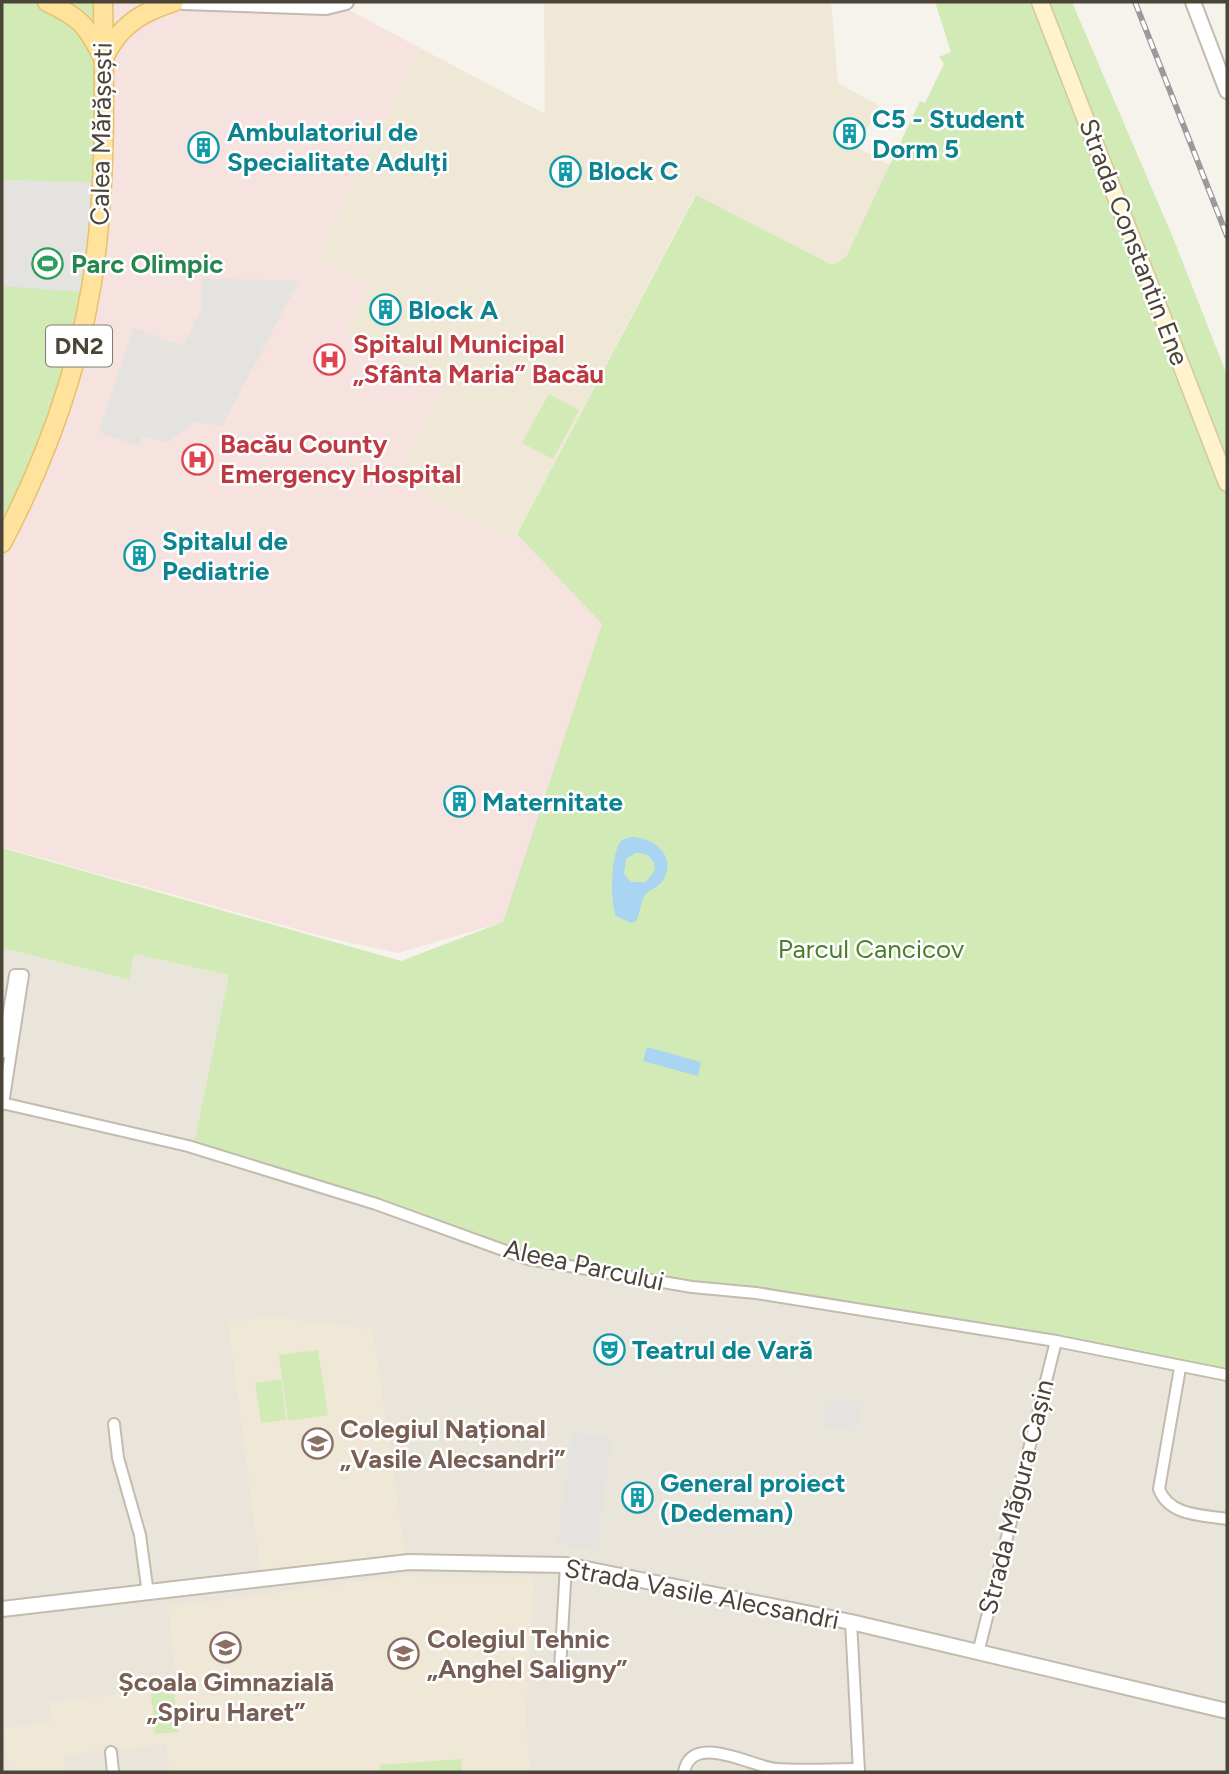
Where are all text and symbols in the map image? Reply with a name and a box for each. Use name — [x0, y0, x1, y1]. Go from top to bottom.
street label: Calea Mărășești — [83, 42, 119, 226]
place label: C5 - Student Dorm 5 — [872, 103, 1025, 165]
street label: Strada Constantin Ene — [1072, 114, 1196, 370]
place label: Ambulatoriul de Specialitate Adulți — [227, 116, 448, 178]
building icon: C5 - Student Dorm 5 — [832, 117, 866, 151]
building icon: Ambulatoriul de Specialitate Adulți — [187, 130, 221, 164]
building icon: Block C — [548, 154, 582, 188]
place label: Block C — [588, 155, 679, 187]
sports icon: Parc Olimpic — [31, 247, 65, 281]
place label: Parc Olimpic — [71, 248, 224, 280]
building icon: Block A — [368, 293, 402, 327]
place label: Block A — [408, 294, 499, 326]
road number: DN2 — [46, 326, 112, 366]
place label: Spitalul Municipal „Sfânta Maria” Bacău — [353, 328, 604, 390]
hospital icon: Spitalul Municipal „Sfânta Maria” Bacău — [313, 342, 347, 376]
place label: Bacău County Emergency Hospital — [220, 428, 461, 490]
hospital icon: Bacău County Emergency Hospital — [180, 442, 214, 476]
place label: Spitalul de Pediatrie — [162, 525, 288, 587]
building icon: Spitalul de Pediatrie — [122, 539, 156, 573]
building icon: Maternitate — [442, 785, 476, 819]
place label: Maternitate — [482, 786, 623, 818]
park label: Parcul Cancicov — [778, 933, 965, 965]
street label: Aleea Parcului — [501, 1232, 667, 1298]
theatre icon: Teatrul de Vară — [592, 1333, 626, 1367]
place label: Teatrul de Vară — [632, 1334, 813, 1366]
street label: Strada Măgura Cașin — [971, 1376, 1061, 1618]
place label: Colegiul Național „Vasile Alecsandri” — [340, 1413, 566, 1475]
school or university icon: Colegiul Național „Vasile Alecsandri” — [300, 1427, 334, 1461]
place label: General proiect (Dedeman) — [660, 1467, 846, 1529]
building icon: General proiect (Dedeman) — [620, 1481, 654, 1515]
street label: Strada Vasile Alecsandri — [562, 1552, 842, 1636]
place label: Colegiul Tehnic „Anghel Saligny” — [427, 1623, 628, 1685]
school or university icon: Școala Gimnazială „Spiru Haret” — [209, 1630, 243, 1664]
school or university icon: Colegiul Tehnic „Anghel Saligny” — [387, 1637, 421, 1671]
place label: Școala Gimnazială „Spiru Haret” — [118, 1666, 334, 1728]

